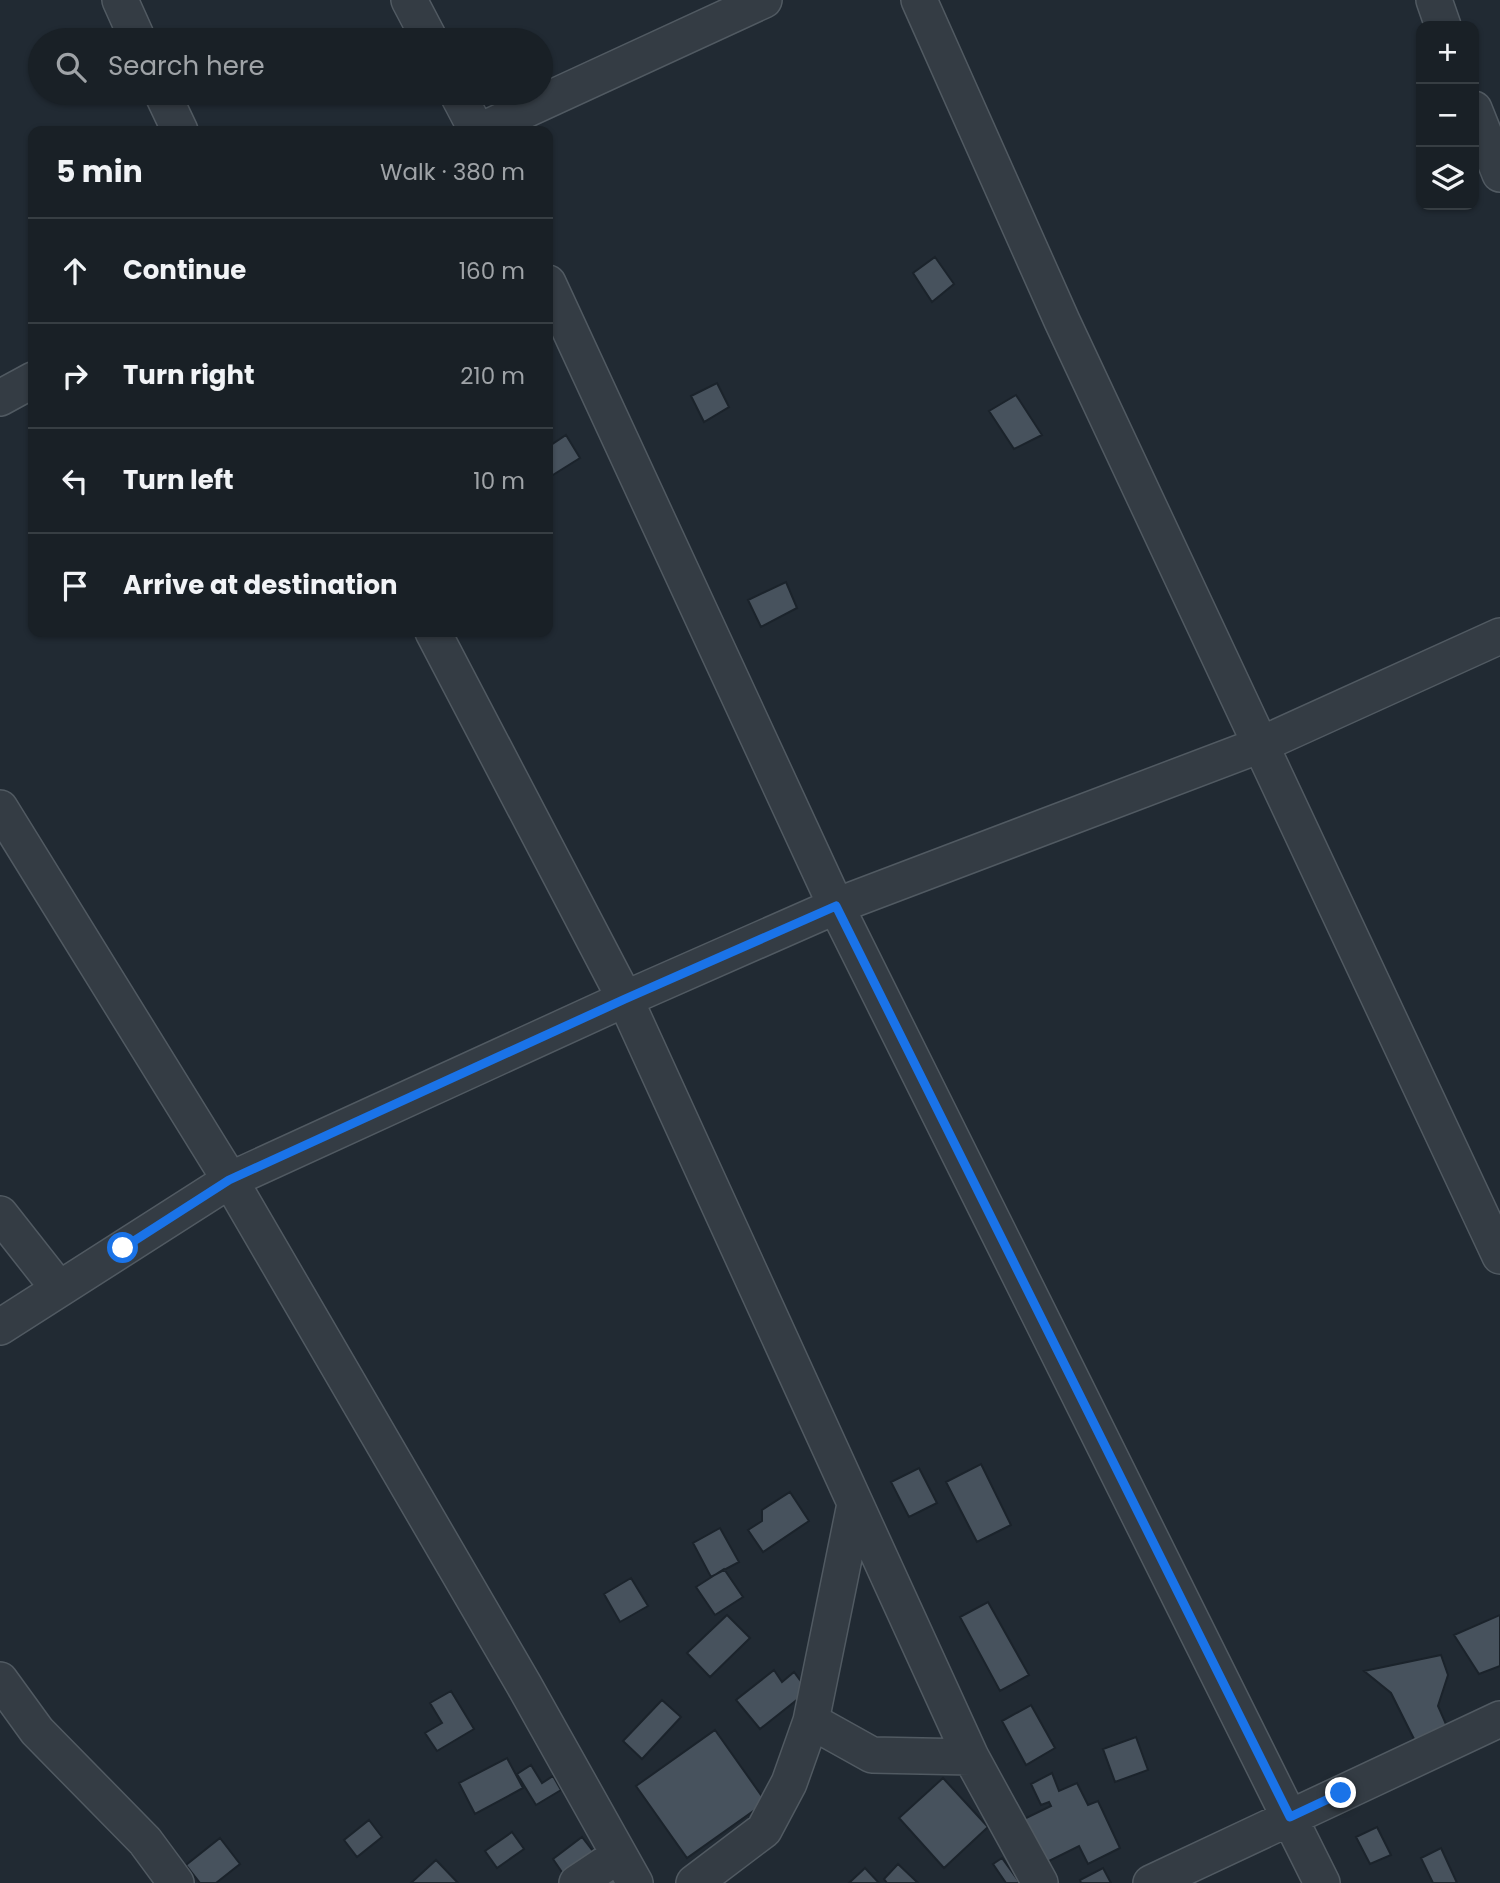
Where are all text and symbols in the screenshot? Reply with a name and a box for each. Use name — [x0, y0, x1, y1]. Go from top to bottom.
map controls — [1416, 21, 1479, 210]
button: + — [1416, 21, 1479, 84]
search box — [28, 28, 553, 105]
icon: search — [52, 48, 90, 86]
text: Search here — [108, 48, 265, 84]
button: − — [1416, 84, 1479, 147]
button: layers — [1416, 147, 1479, 210]
text: 5 min — [56, 150, 143, 193]
text: Walk · 380 m — [380, 156, 525, 188]
icon: ahead — [56, 252, 94, 290]
text: Continue — [123, 252, 246, 288]
text: 160 m — [459, 255, 525, 287]
icon: right — [56, 357, 94, 395]
text: Turn right — [123, 357, 255, 393]
text: 210 m — [460, 360, 525, 392]
icon: left — [56, 462, 94, 500]
text: Turn left — [123, 462, 234, 498]
text: 10 m — [473, 465, 525, 497]
icon: arrive — [56, 567, 94, 605]
text: Arrive at destination — [123, 567, 398, 603]
route start — [107, 1232, 138, 1263]
route end — [1325, 1777, 1356, 1808]

